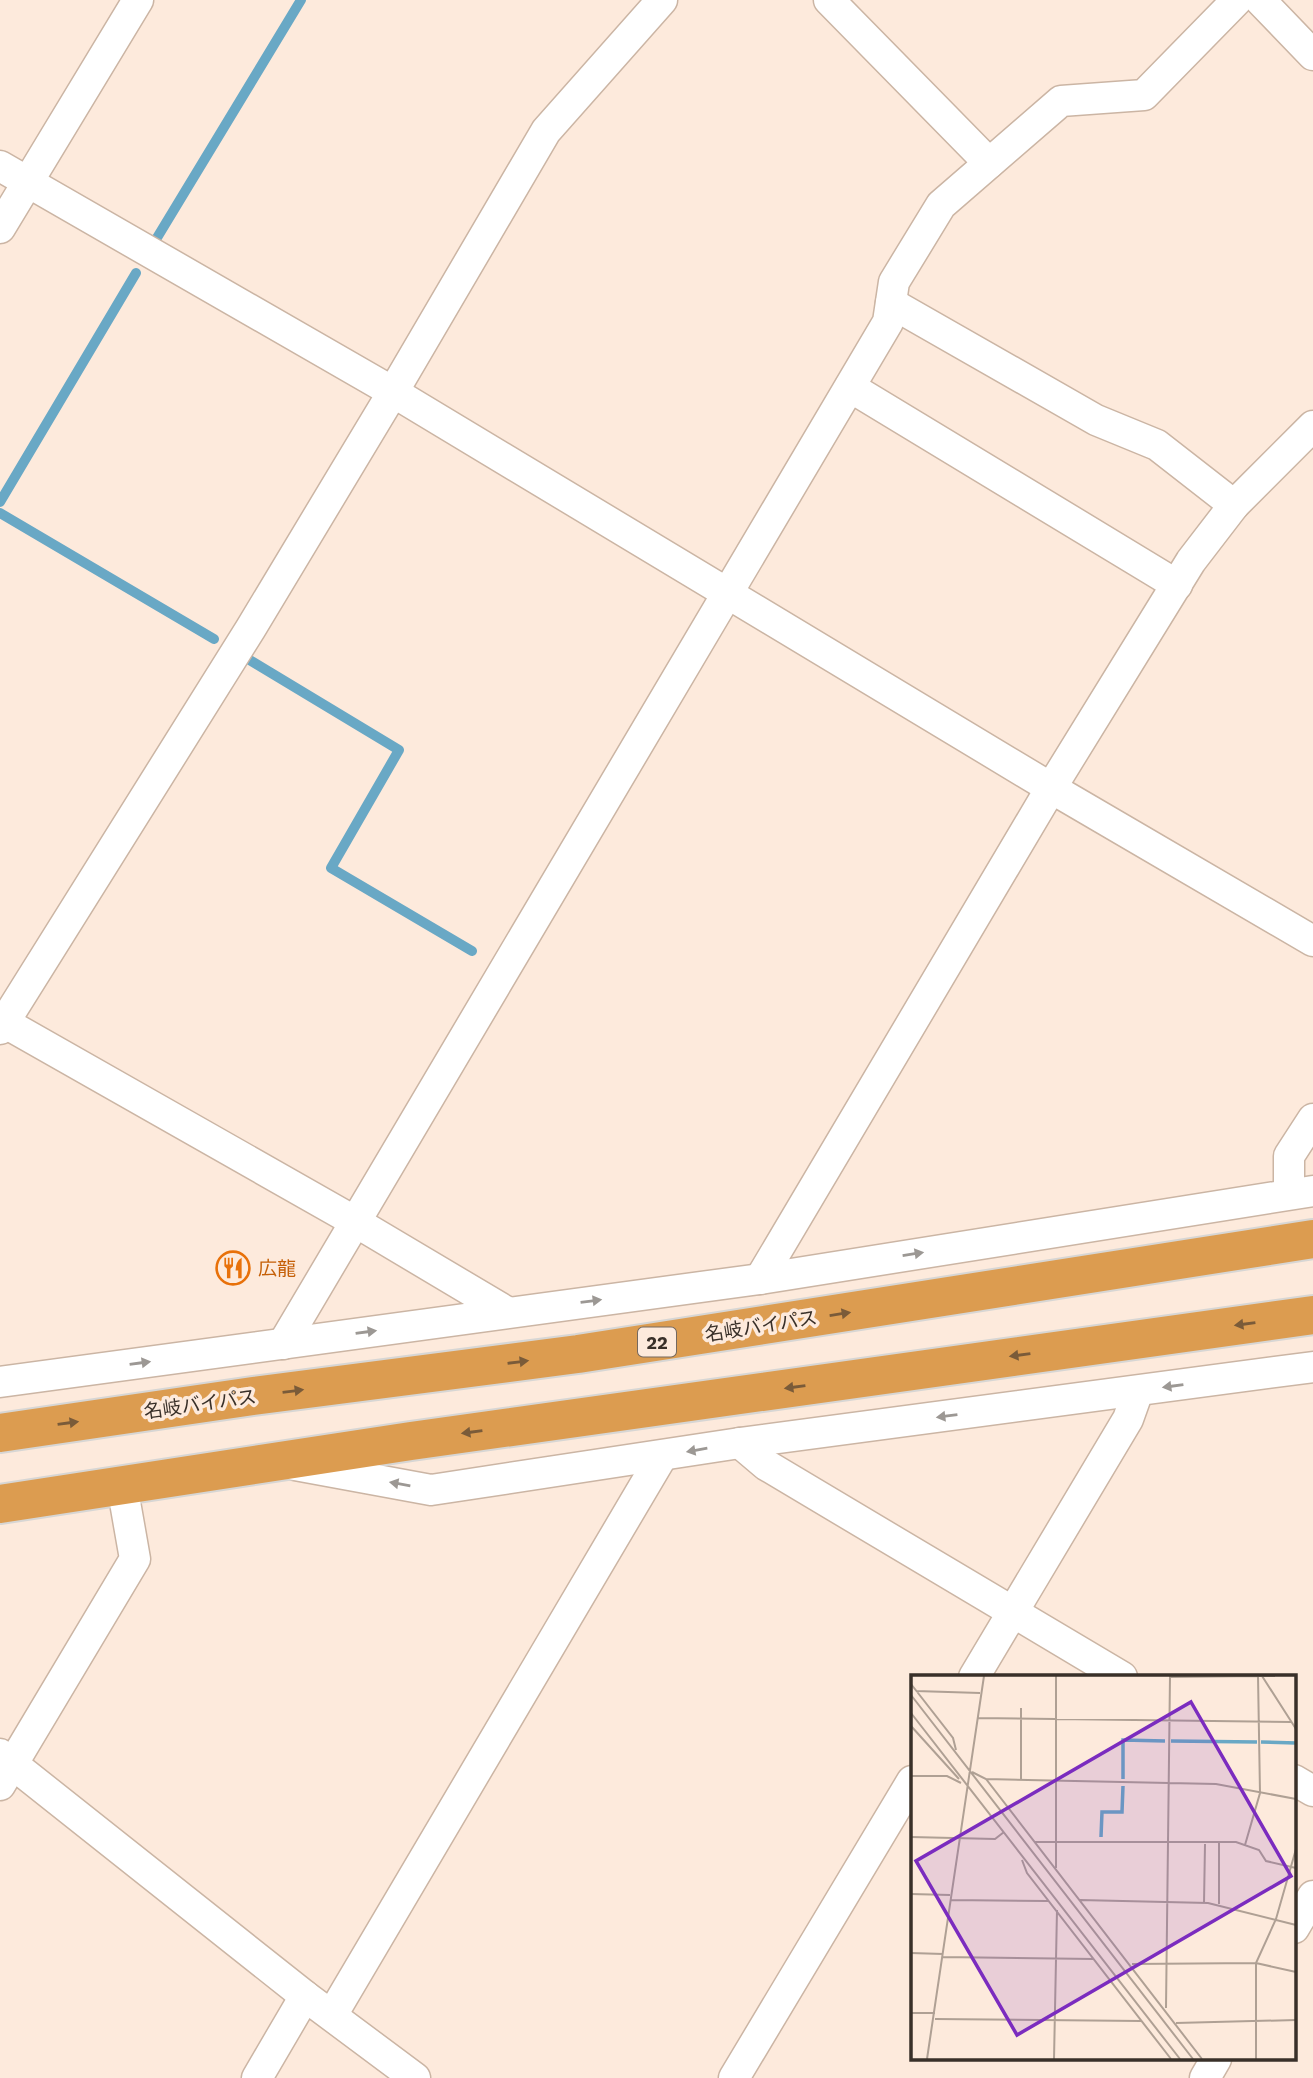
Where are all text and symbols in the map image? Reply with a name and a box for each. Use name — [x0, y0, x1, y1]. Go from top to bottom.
one-way arrow — [902, 1248, 924, 1259]
restaurant icon: 広龍 — [214, 1249, 252, 1287]
place label: 広龍 — [258, 1257, 296, 1280]
one-way arrow — [580, 1295, 602, 1306]
street label: 名岐バイパス — [703, 1306, 819, 1346]
one-way arrow — [829, 1308, 851, 1319]
one-way arrow — [1234, 1319, 1256, 1330]
one-way arrow — [355, 1326, 377, 1337]
road number: 22 — [638, 1328, 676, 1357]
one-way arrow — [1009, 1350, 1031, 1361]
one-way arrow — [507, 1356, 529, 1367]
one-way arrow — [130, 1358, 152, 1369]
one-way arrow — [1161, 1381, 1183, 1392]
one-way arrow — [784, 1382, 806, 1393]
street label: 名岐バイパス — [142, 1385, 258, 1423]
one-way arrow — [282, 1385, 304, 1396]
one-way arrow — [936, 1410, 958, 1421]
one-way arrow — [57, 1418, 79, 1429]
one-way arrow — [461, 1427, 483, 1438]
one-way arrow — [686, 1445, 708, 1456]
one-way arrow — [389, 1479, 411, 1490]
inset map — [911, 1675, 1296, 2060]

